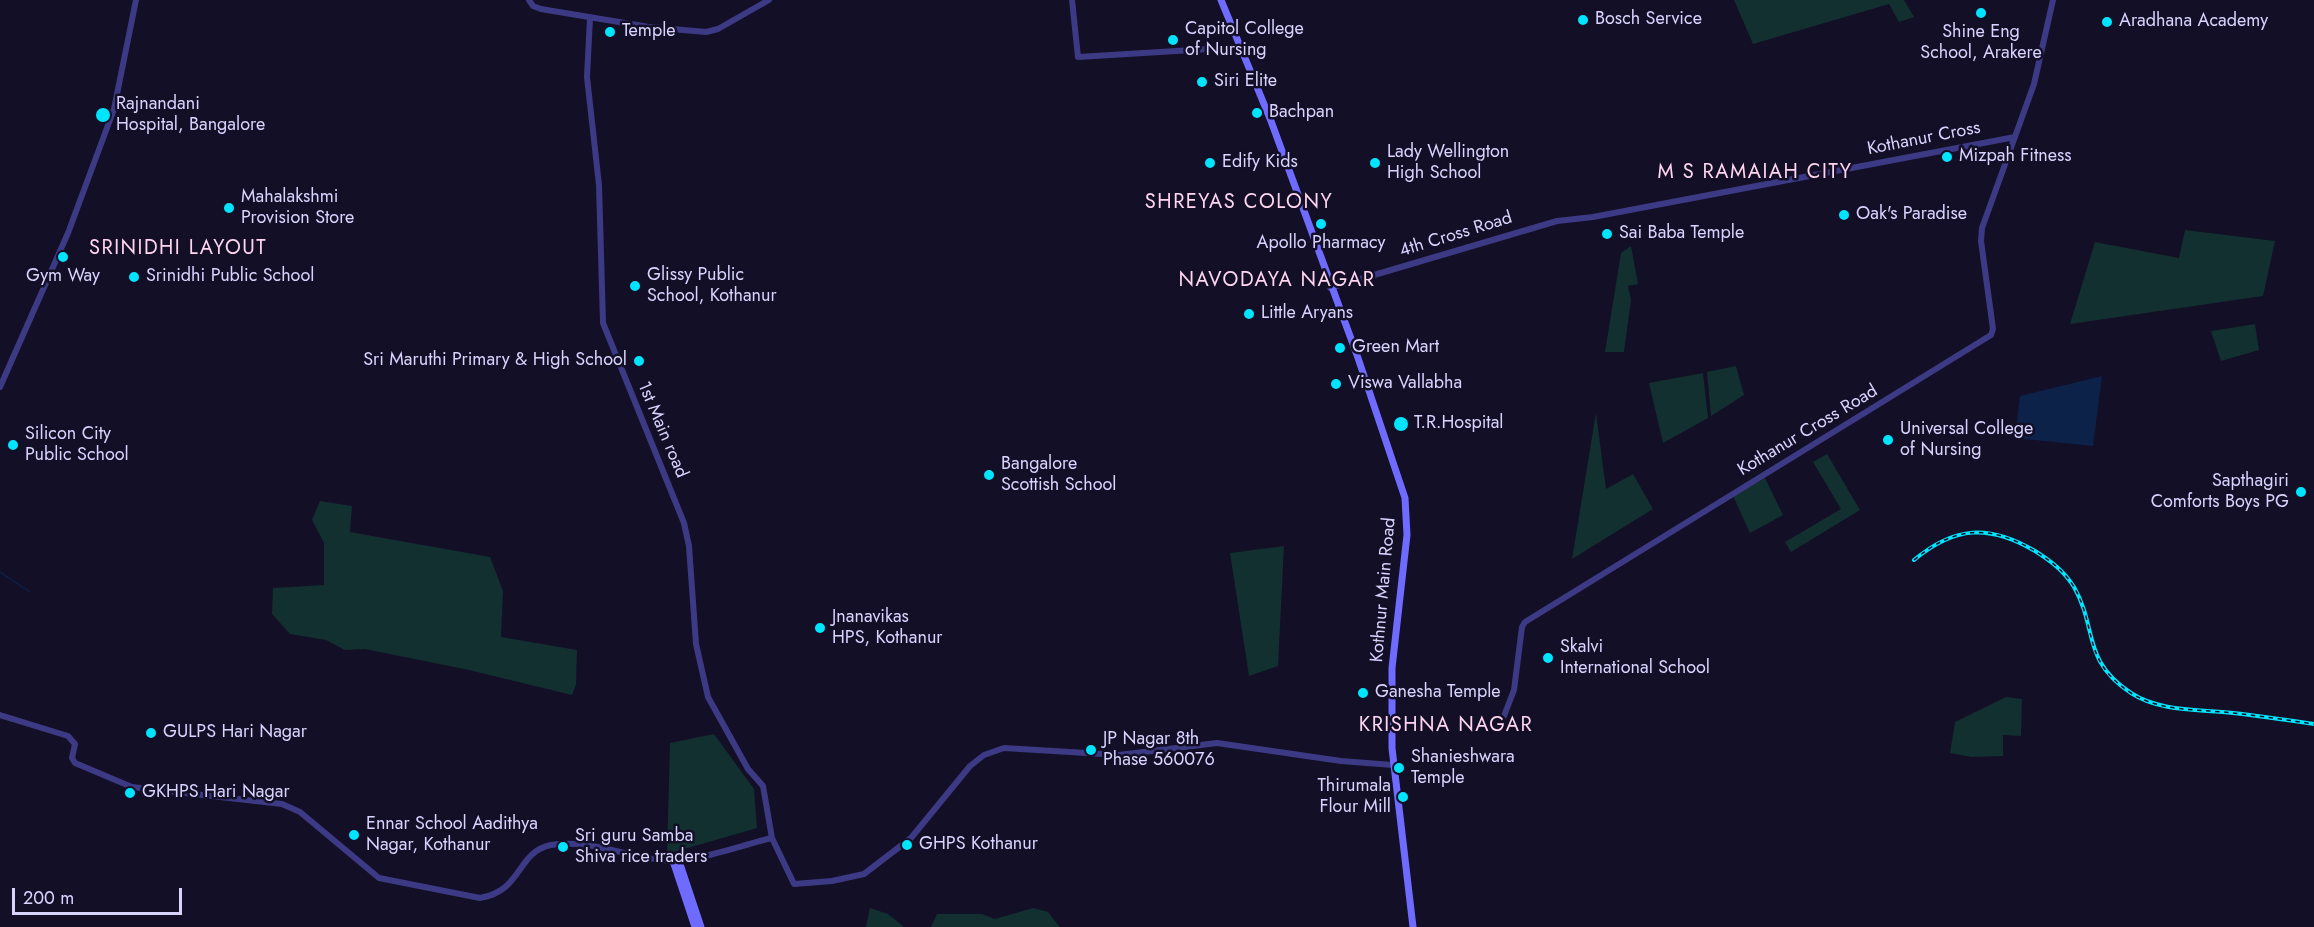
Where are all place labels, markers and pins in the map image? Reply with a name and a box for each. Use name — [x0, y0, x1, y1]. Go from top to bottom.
marker: Shine Eng School, Arakere — [1974, 6, 1988, 20]
place label: Bosch Service — [1595, 9, 1702, 31]
place label: Aradhana Academy — [2119, 11, 2268, 33]
marker: Bosch Service — [1576, 13, 1590, 27]
marker: Aradhana Academy — [2100, 15, 2114, 29]
place label: Capitol College of Nursing — [1185, 19, 1304, 62]
place label: Temple — [622, 21, 676, 43]
place label: Shine Eng School, Arakere — [1920, 22, 2042, 64]
marker: Temple — [603, 25, 617, 39]
marker: Capitol College of Nursing — [1166, 33, 1180, 47]
place label: Siri Elite — [1214, 71, 1277, 93]
marker: Siri Elite — [1195, 75, 1209, 89]
place label: Rajnandani Hospital, Bangalore — [116, 94, 265, 136]
place label: Bachpan — [1269, 102, 1334, 124]
marker: Rajnandani Hospital, Bangalore — [94, 106, 112, 124]
marker: Bachpan — [1250, 106, 1264, 120]
place label: Lady Wellington High School — [1387, 142, 1509, 184]
place label: Mizpah Fitness — [1959, 146, 2072, 168]
marker: Mizpah Fitness — [1940, 150, 1954, 164]
place label: Edify Kids — [1222, 152, 1298, 174]
marker: Edify Kids — [1203, 156, 1217, 170]
marker: Lady Wellington High School — [1368, 156, 1382, 170]
place label: Mahalakshmi Provision Store — [241, 187, 354, 230]
marker: Mahalakshmi Provision Store — [222, 201, 236, 215]
place label: Oak's Paradise — [1856, 204, 1967, 226]
marker: Oak's Paradise — [1837, 208, 1851, 222]
marker: Apollo Pharmacy — [1314, 217, 1328, 231]
place label: Sai Baba Temple — [1619, 223, 1744, 245]
marker: Sai Baba Temple — [1600, 227, 1614, 241]
place label: Apollo Pharmacy — [1257, 233, 1385, 255]
marker: Gym Way — [56, 250, 70, 264]
place label: Glissy Public School, Kothanur — [647, 265, 777, 308]
place label: Gym Way — [26, 266, 100, 288]
place label: Srinidhi Public School — [146, 266, 314, 288]
marker: Srinidhi Public School — [127, 270, 141, 284]
marker: Glissy Public School, Kothanur — [628, 279, 642, 293]
place label: Little Aryans — [1261, 303, 1353, 325]
marker: Little Aryans — [1242, 307, 1256, 321]
place label: Green Mart — [1352, 337, 1439, 359]
marker: Green Mart — [1333, 341, 1347, 355]
place label: Sri Maruthi Primary & High School — [363, 350, 627, 372]
marker: Sri Maruthi Primary & High School — [632, 354, 646, 368]
place label: Viswa Vallabha — [1348, 373, 1462, 395]
marker: Viswa Vallabha — [1329, 377, 1343, 391]
place label: T.R.Hospital — [1414, 413, 1503, 435]
marker: T.R.Hospital — [1392, 415, 1410, 433]
place label: Universal College of Nursing — [1900, 419, 2033, 462]
place label: Silicon City Public School — [25, 424, 129, 466]
marker: Universal College of Nursing — [1881, 433, 1895, 447]
marker: Silicon City Public School — [6, 438, 20, 452]
place label: Bangalore Scottish School — [1001, 454, 1116, 496]
marker: Bangalore Scottish School — [982, 468, 996, 482]
place label: Sapthagiri Comforts Boys PG — [2151, 471, 2289, 514]
marker: Sapthagiri Comforts Boys PG — [2294, 485, 2308, 499]
place label: Jnanavikas HPS, Kothanur — [832, 607, 943, 650]
marker: Jnanavikas HPS, Kothanur — [813, 621, 827, 635]
place label: Skalvi International School — [1560, 637, 1710, 680]
marker: Skalvi International School — [1541, 651, 1555, 665]
place label: Ganesha Temple — [1375, 682, 1501, 704]
marker: Ganesha Temple — [1356, 686, 1370, 700]
place label: GULPS Hari Nagar — [163, 722, 307, 744]
marker: GULPS Hari Nagar — [144, 726, 158, 740]
place label: JP Nagar 8th Phase 560076 — [1103, 729, 1215, 771]
marker: JP Nagar 8th Phase 560076 — [1084, 743, 1098, 757]
place label: Shanieshwara Temple — [1411, 747, 1515, 789]
marker: Shanieshwara Temple — [1392, 761, 1406, 775]
place label: Thirumala Flour Mill — [1317, 776, 1391, 818]
place label: GKHPS Hari Nagar — [142, 782, 290, 804]
marker: GKHPS Hari Nagar — [123, 786, 137, 800]
marker: Thirumala Flour Mill — [1396, 790, 1410, 804]
place label: Ennar School Aadithya Nagar, Kothanur — [366, 814, 538, 856]
place label: Sri guru Samba Shiva rice traders — [575, 826, 707, 868]
marker: Ennar School Aadithya Nagar, Kothanur — [347, 828, 361, 842]
place label: GHPS Kothanur — [919, 834, 1038, 856]
marker: GHPS Kothanur — [900, 838, 914, 852]
marker: Sri guru Samba Shiva rice traders — [556, 840, 570, 854]

